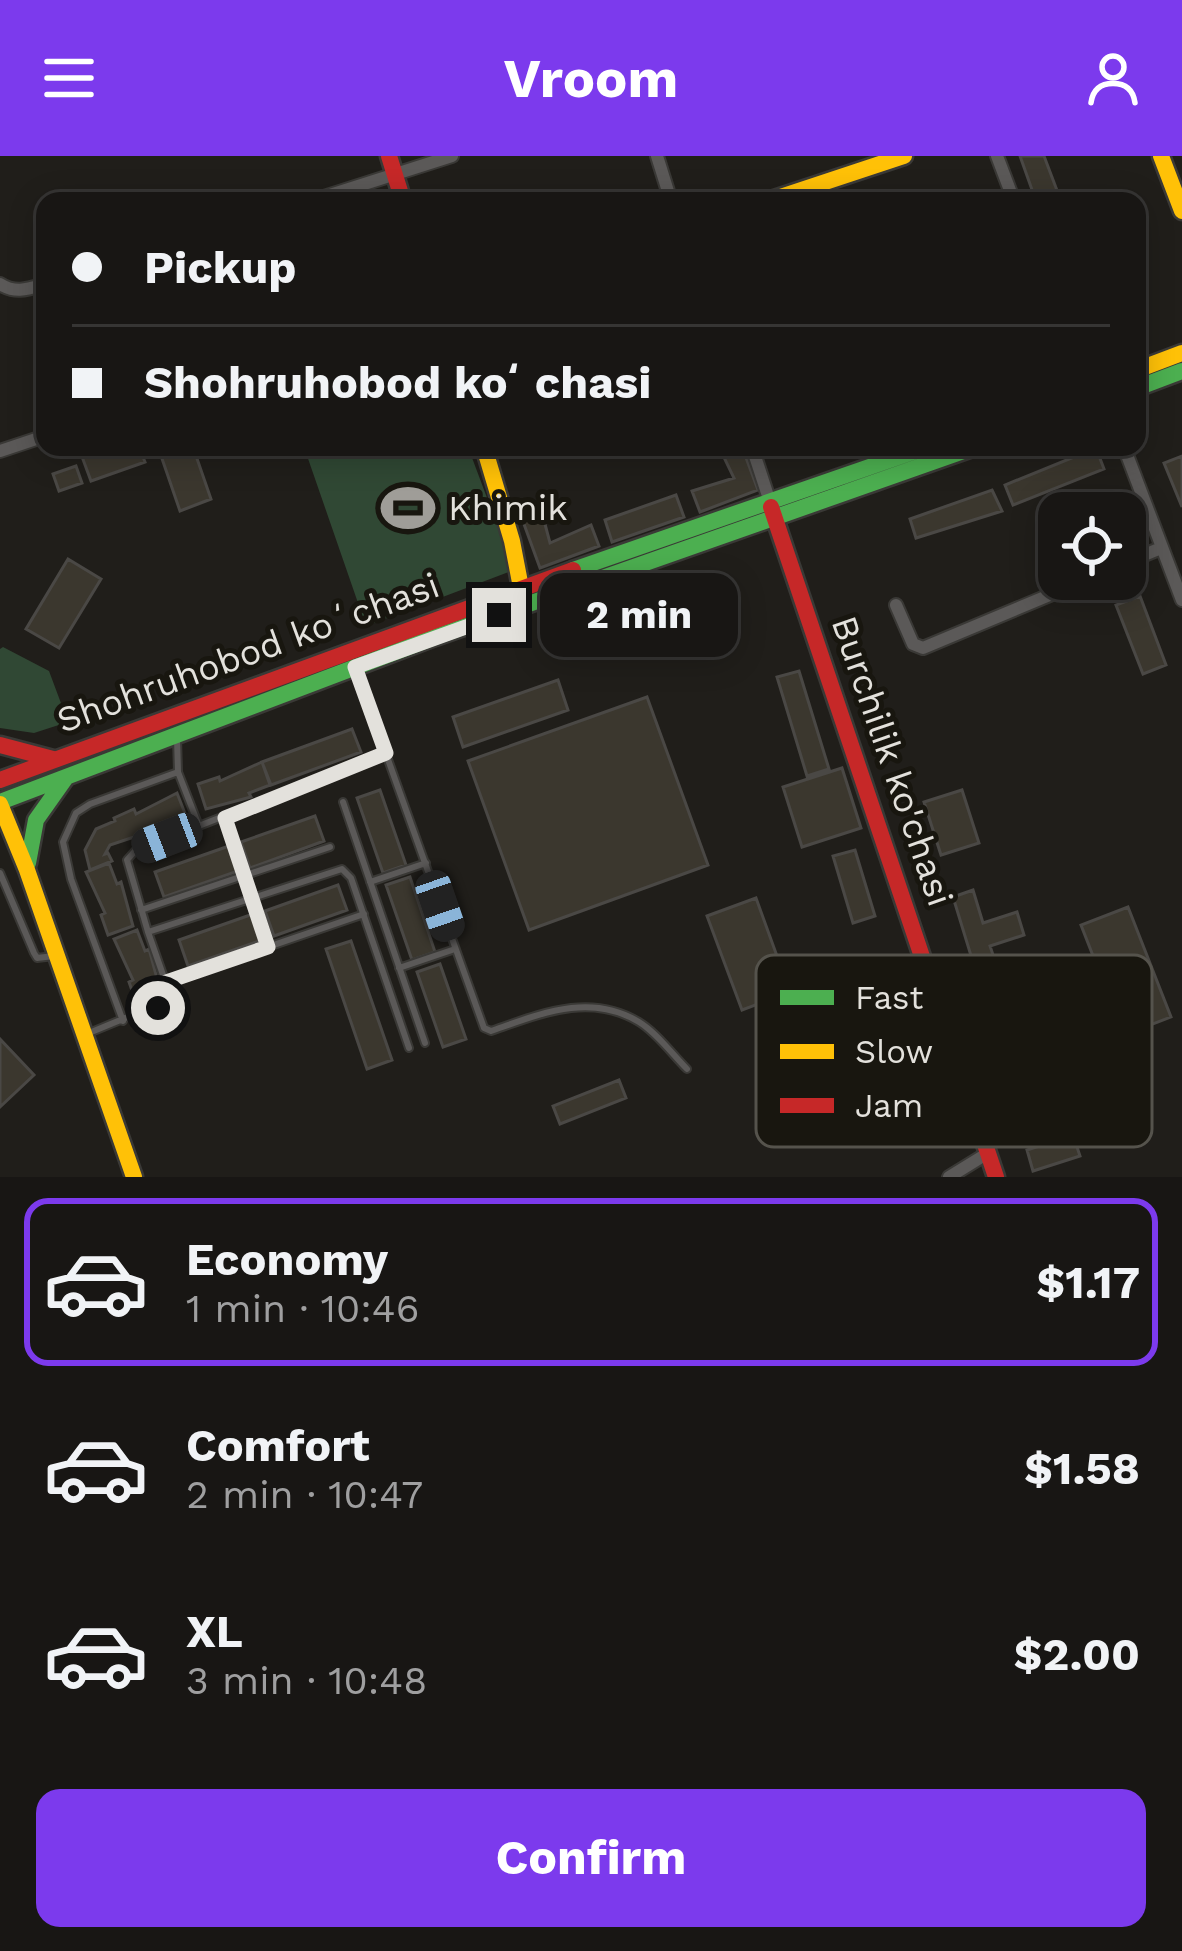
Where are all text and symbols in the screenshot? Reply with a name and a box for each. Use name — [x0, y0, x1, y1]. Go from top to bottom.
icon: menu — [36, 45, 102, 111]
icon: person — [1080, 45, 1146, 111]
text: Vroom — [504, 47, 678, 110]
text: Pickup — [144, 241, 296, 294]
text: Shohruhobod koʻchasi — [144, 356, 651, 409]
sports icon: Khimik — [379, 479, 437, 537]
place label: Khimik — [448, 487, 568, 529]
map controls — [1038, 492, 1146, 600]
button: locate — [1038, 492, 1146, 600]
street label: Shohruhobod koʻchasi — [51, 564, 445, 742]
callout: 2 min — [541, 573, 739, 657]
route end — [472, 588, 526, 642]
text: 2 min — [586, 592, 692, 637]
street label: Burchilik ko'chasi — [823, 610, 961, 912]
car — [127, 808, 207, 868]
car — [411, 866, 469, 946]
legend — [756, 955, 1152, 1147]
text: Fast — [855, 978, 924, 1017]
route start — [131, 981, 185, 1035]
text: Slow — [855, 1032, 933, 1071]
text: Jam — [855, 1086, 923, 1125]
icon: car — [42, 1228, 150, 1336]
text: Economy — [186, 1233, 388, 1286]
text: $1.17 — [1037, 1256, 1140, 1309]
text: 1 min · 10:46 — [186, 1286, 419, 1331]
icon: car — [42, 1414, 150, 1522]
text: Comfort — [186, 1419, 370, 1472]
text: $1.58 — [1024, 1442, 1140, 1495]
text: 2 min · 10:47 — [186, 1472, 423, 1517]
icon: car — [42, 1600, 150, 1708]
text: XL — [186, 1605, 243, 1658]
text: $2.00 — [1014, 1628, 1140, 1681]
text: 3 min · 10:48 — [186, 1658, 427, 1703]
button: Confirm — [36, 1789, 1146, 1927]

